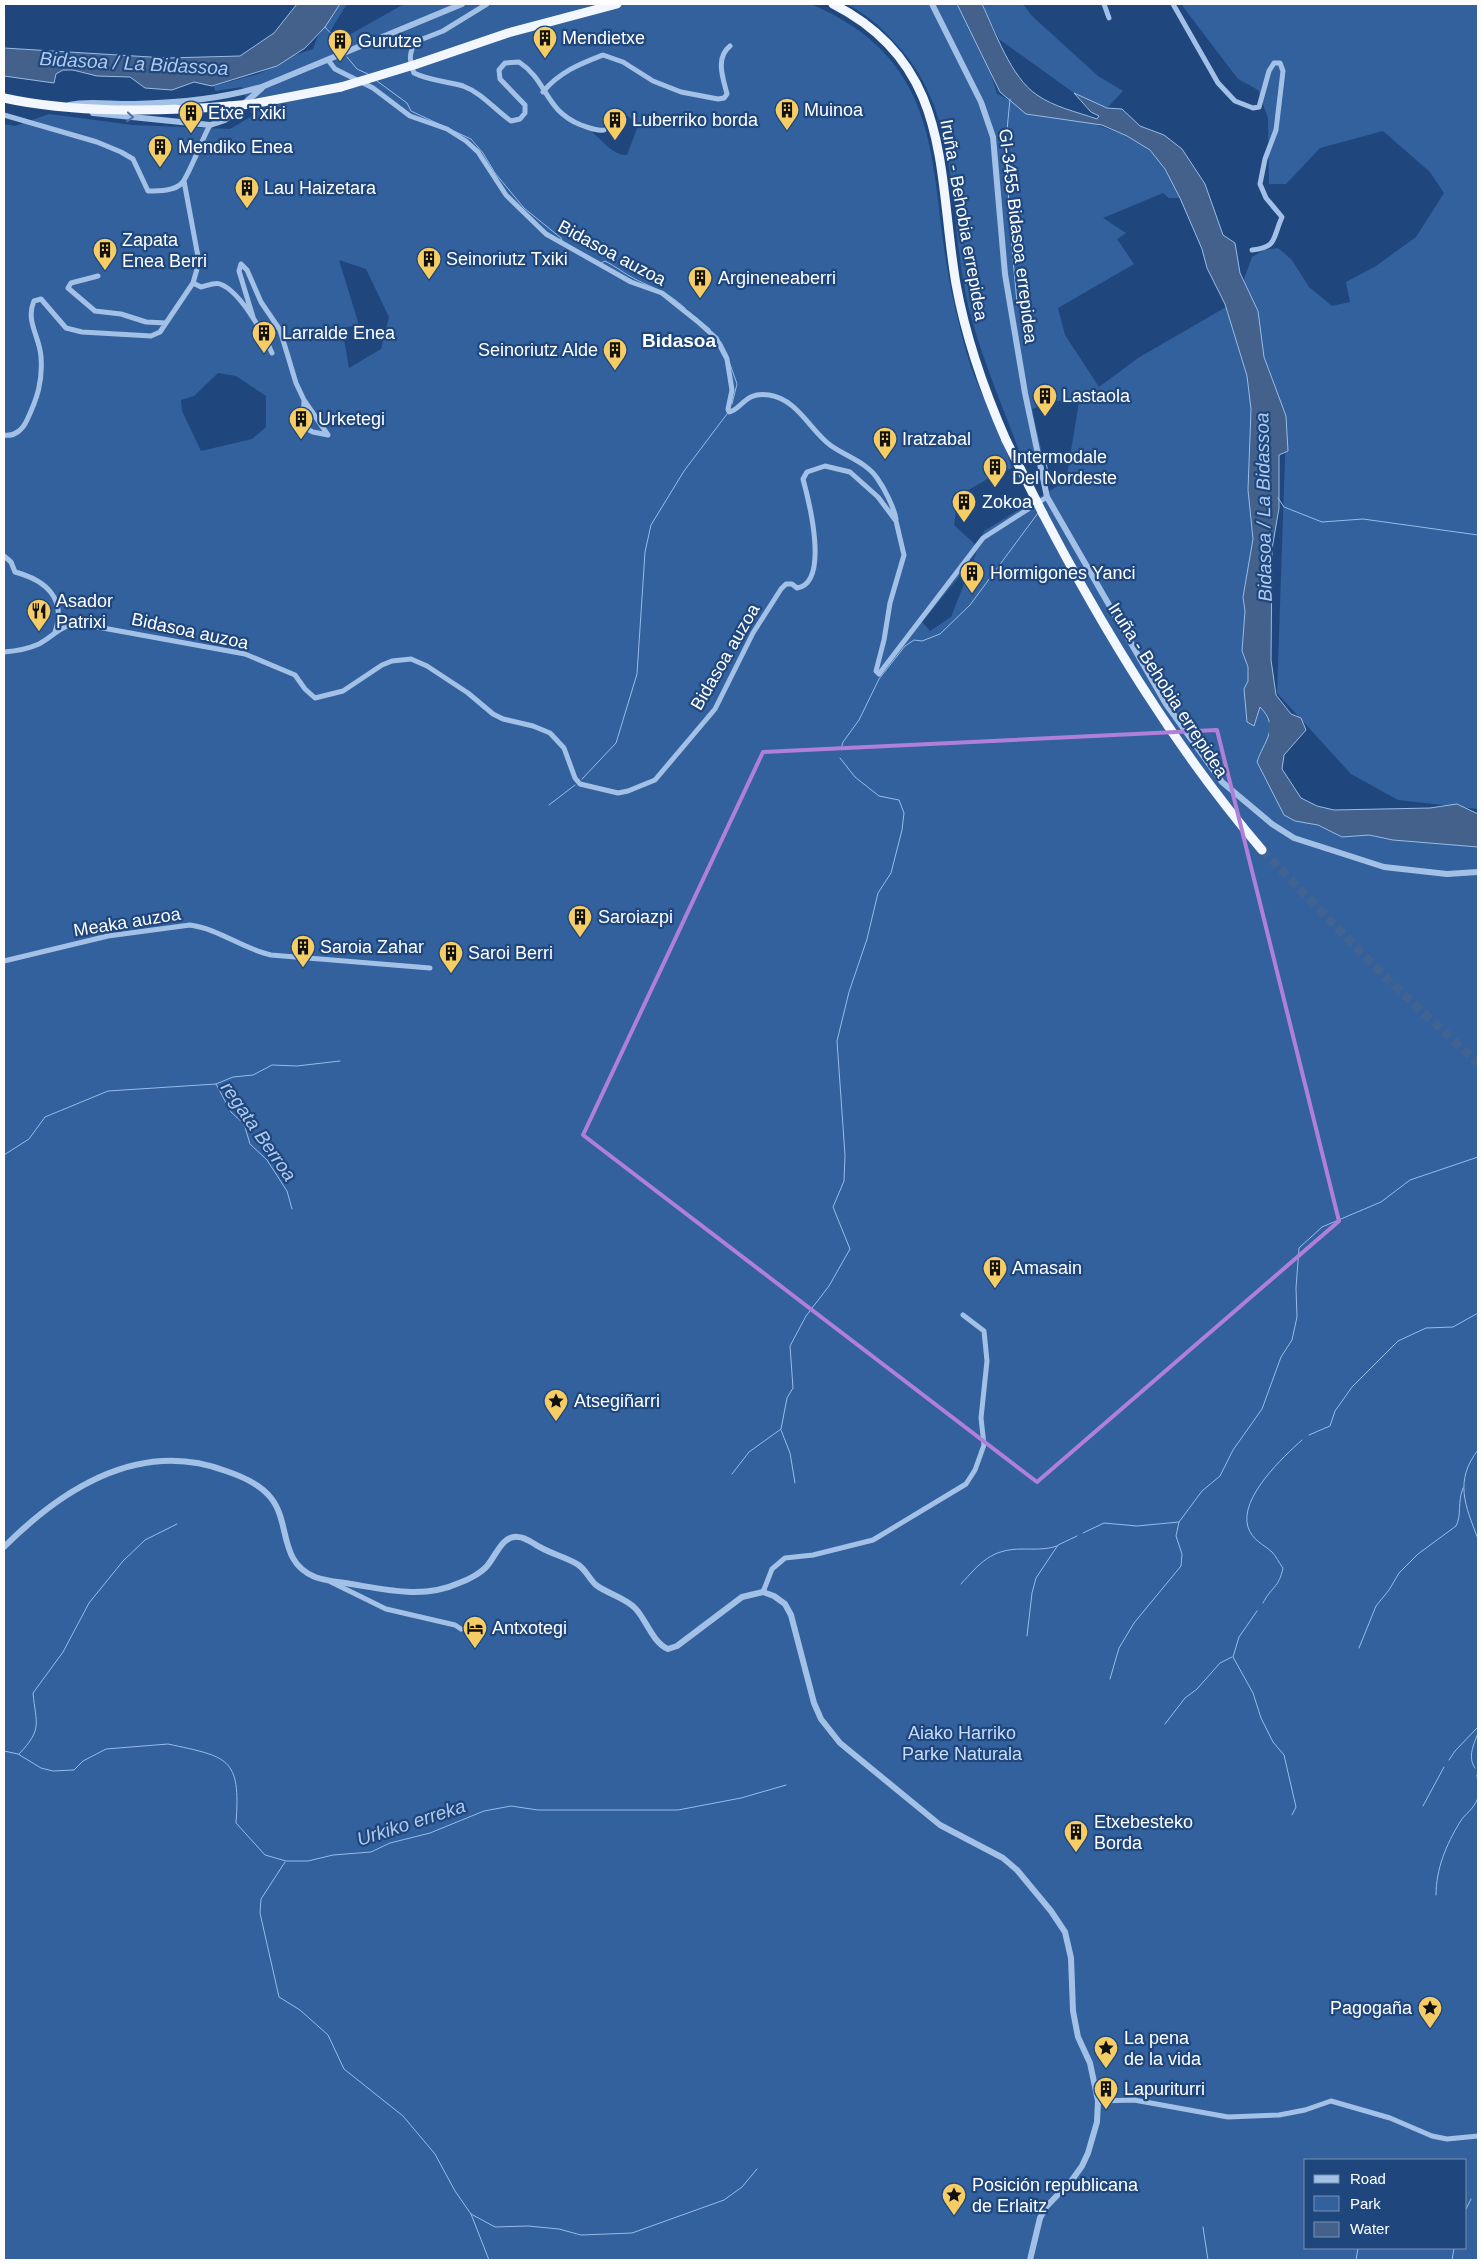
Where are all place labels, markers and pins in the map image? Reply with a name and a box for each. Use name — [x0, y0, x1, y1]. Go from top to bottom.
building icon: Mendietxe — [532, 25, 558, 59]
building icon: Gurutze — [327, 28, 353, 62]
place label: Mendietxe — [562, 28, 645, 48]
place label: Gurutze — [358, 31, 422, 51]
building icon: Muinoa — [774, 97, 800, 131]
building icon: Etxe Txiki — [178, 100, 204, 134]
place label: Muinoa — [804, 100, 864, 120]
place label: Etxe Txiki — [208, 103, 286, 123]
building icon: Luberriko borda — [602, 107, 628, 141]
place label: Luberriko borda — [632, 110, 759, 130]
building icon: Mendiko Enea — [147, 134, 173, 168]
place label: Mendiko Enea — [178, 137, 294, 157]
building icon: Lau Haizetara — [234, 175, 260, 209]
place label: Lau Haizetara — [264, 178, 377, 198]
place label: Zapata Enea Berri — [122, 230, 207, 271]
building icon: Zapata Enea Berri — [92, 237, 118, 271]
building icon: Seinoriutz Txiki — [416, 246, 442, 280]
place label: Seinoriutz Txiki — [446, 249, 568, 269]
building icon: Argineneaberri — [687, 265, 713, 299]
place label: Argineneaberri — [718, 268, 836, 288]
building icon: Larralde Enea — [251, 320, 277, 354]
place label: Larralde Enea — [282, 323, 396, 343]
building icon: Seinoriutz Alde — [602, 337, 628, 371]
place label: Seinoriutz Alde — [478, 340, 598, 360]
building icon: Lastaola — [1032, 383, 1058, 417]
place label: Lastaola — [1062, 386, 1131, 406]
building icon: Urketegi — [288, 406, 314, 440]
place label: Urketegi — [318, 409, 385, 429]
building icon: Iratzabal — [872, 426, 898, 460]
place label: Iratzabal — [902, 429, 971, 449]
place label: Intermodale Del Nordeste — [1012, 447, 1117, 488]
building icon: Intermodale Del Nordeste — [982, 454, 1008, 488]
building icon: Zokoa — [951, 489, 977, 523]
place label: Zokoa — [982, 492, 1033, 512]
building icon: Hormigones Yanci — [959, 560, 985, 594]
place label: Hormigones Yanci — [990, 563, 1135, 583]
place label: Asador Patrixi — [56, 591, 113, 632]
restaurant icon: Asador Patrixi — [26, 598, 52, 632]
building icon: Saroiazpi — [567, 904, 593, 938]
place label: Saroiazpi — [598, 907, 673, 927]
building icon: Saroia Zahar — [290, 934, 316, 968]
place label: Saroia Zahar — [320, 937, 424, 957]
building icon: Saroi Berri — [438, 940, 464, 974]
place label: Saroi Berri — [468, 943, 553, 963]
building icon: Amasain — [982, 1255, 1008, 1289]
place label: Amasain — [1012, 1258, 1082, 1278]
place icon: Atsegiñarri — [543, 1388, 569, 1422]
place label: Atsegiñarri — [574, 1391, 660, 1411]
hotel icon: Antxotegi — [462, 1615, 488, 1649]
place label: Antxotegi — [492, 1618, 567, 1638]
place label: Etxebesteko Borda — [1094, 1812, 1193, 1853]
building icon: Etxebesteko Borda — [1063, 1819, 1089, 1853]
place icon: Pagogaña — [1417, 1995, 1443, 2029]
place label: Pagogaña — [1330, 1998, 1413, 2018]
place label: La pena de la vida — [1124, 2028, 1202, 2069]
place icon: La pena de la vida — [1093, 2035, 1119, 2069]
building icon: Lapuriturri — [1093, 2076, 1119, 2110]
place label: Lapuriturri — [1124, 2079, 1205, 2099]
place label: Posición republicana de Erlaitz — [972, 2175, 1139, 2216]
place icon: Posición republicana de Erlaitz — [941, 2182, 967, 2216]

